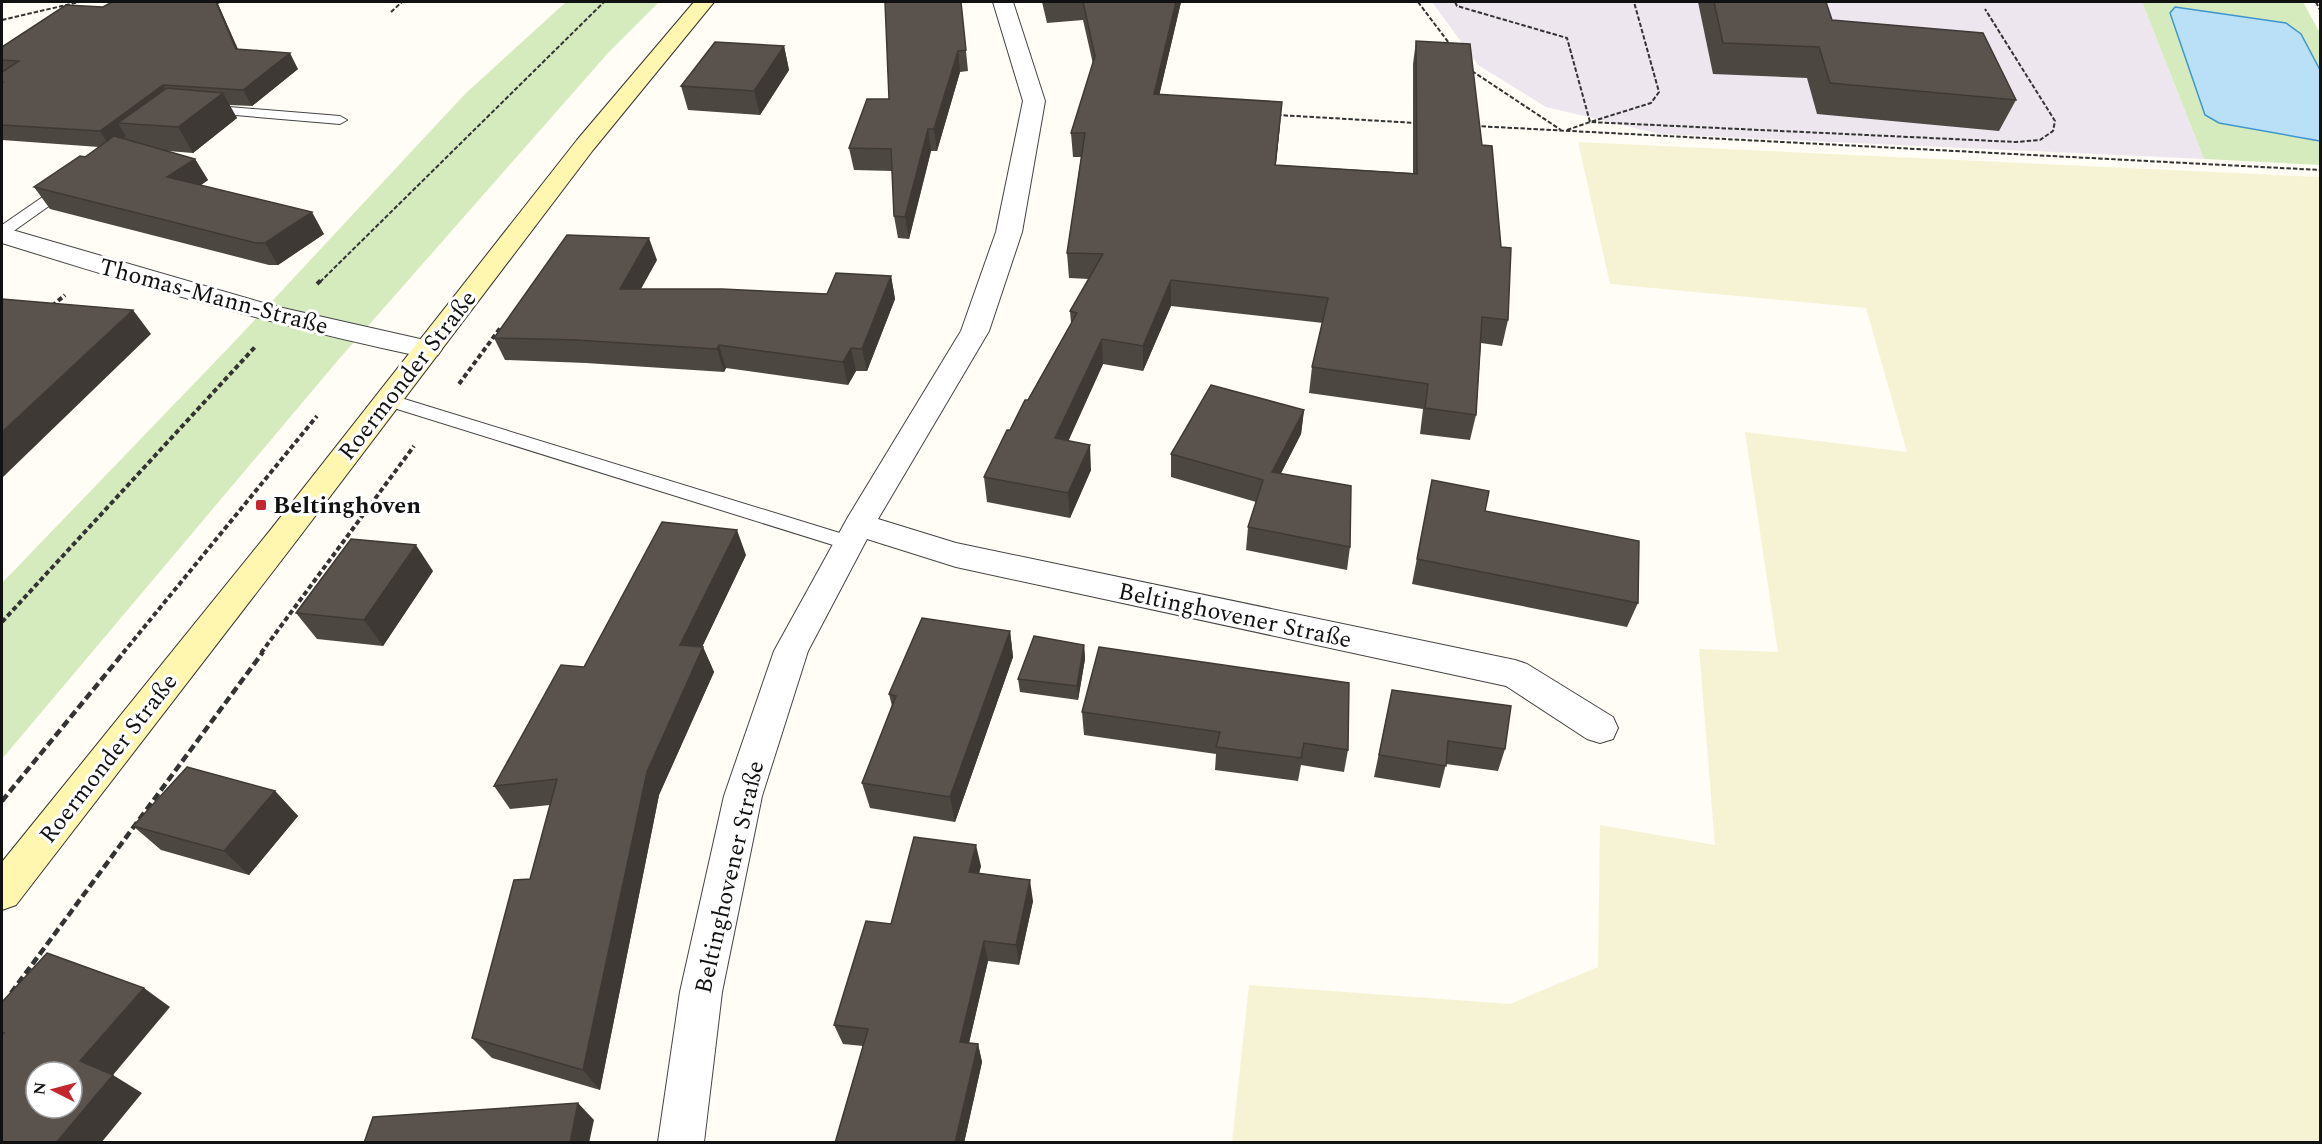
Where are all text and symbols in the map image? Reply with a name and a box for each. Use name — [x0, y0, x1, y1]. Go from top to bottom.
street label: Thomas-Mann-Straße — [95, 249, 332, 345]
street label: Roermonder Straße — [330, 283, 486, 468]
place label: Beltinghoven — [273, 488, 421, 524]
marker: Beltinghoven — [254, 498, 268, 512]
street label: Beltinghovener Straße — [1115, 574, 1355, 658]
street label: Roermonder Straße — [31, 666, 187, 851]
street label: Beltinghovener Straße — [686, 757, 774, 997]
north arrow — [24, 1060, 84, 1120]
text: N — [27, 1081, 53, 1096]

